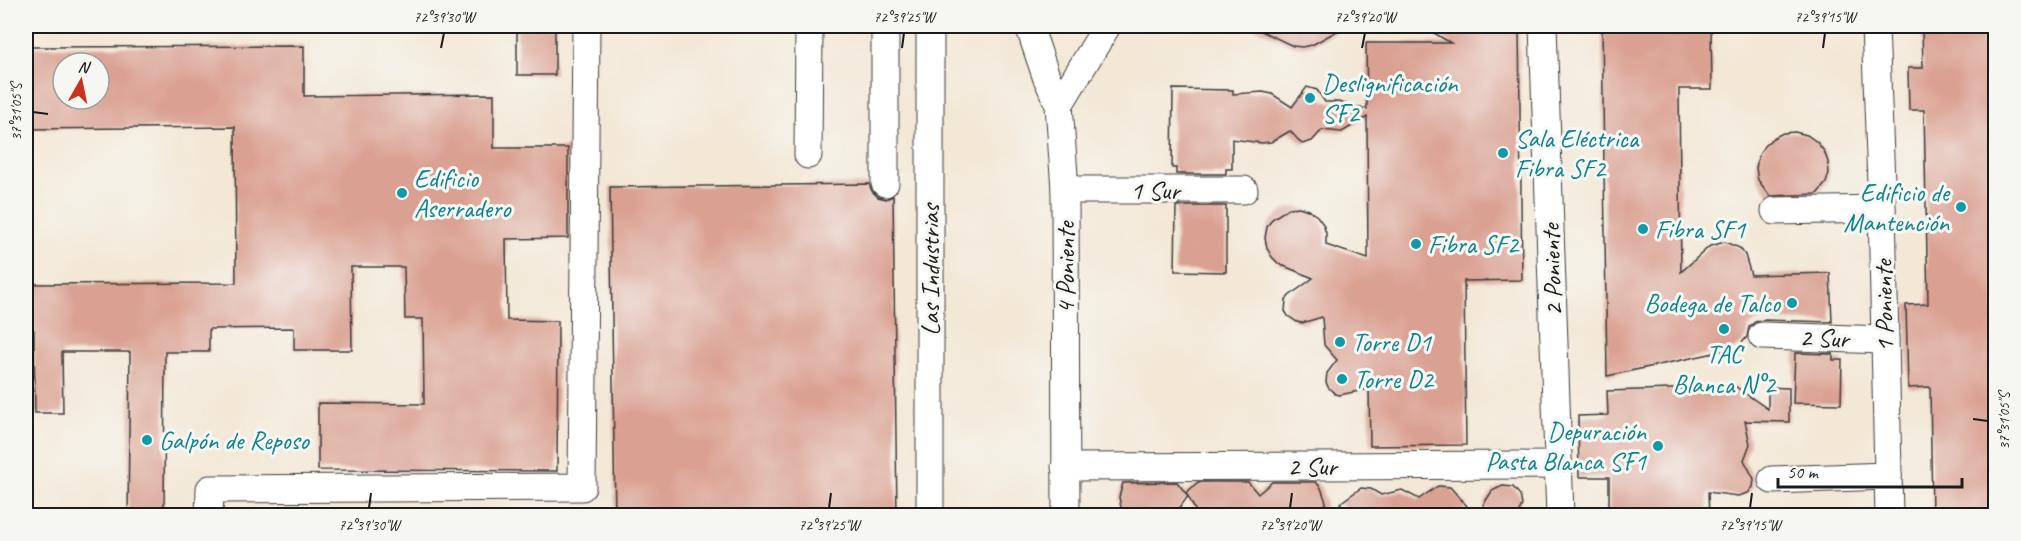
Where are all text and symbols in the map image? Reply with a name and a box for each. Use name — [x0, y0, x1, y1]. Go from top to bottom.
text: 72°39'30"W — [414, 8, 478, 27]
text: 72°39'25"W — [874, 8, 938, 27]
text: 72°39'20"W — [1335, 8, 1399, 27]
text: 72°39'15"W — [1795, 8, 1859, 27]
north arrow — [51, 51, 111, 111]
text: N — [77, 57, 93, 78]
place label: Deslignificación SF2 — [1322, 67, 1459, 130]
text: 37°31'05"S — [7, 81, 26, 141]
marker: Deslignificación SF2 — [1303, 91, 1317, 105]
place label: Sala Eléctrica Fibra SF2 — [1515, 122, 1640, 185]
marker: Sala Eléctrica Fibra SF2 — [1496, 146, 1510, 160]
place label: Edificio Aserradero — [414, 162, 512, 225]
street label: 1 Sur — [1130, 174, 1182, 207]
place label: Edificio de Mantención — [1843, 176, 1952, 239]
marker: Edificio Aserradero — [395, 186, 409, 200]
marker: Edificio de Mantención — [1954, 200, 1968, 214]
street label: Las Industrias — [914, 202, 947, 336]
place label: Fibra SF1 — [1655, 213, 1747, 246]
street label: 4 Poniente — [1049, 219, 1082, 314]
street label: 2 Poniente — [1534, 221, 1570, 317]
marker: Fibra SF1 — [1636, 222, 1650, 236]
place label: Fibra SF2 — [1428, 228, 1521, 261]
marker: Fibra SF2 — [1409, 237, 1423, 251]
street label: 1 Poniente — [1867, 257, 1901, 352]
place label: Bodega de Talco — [1645, 287, 1782, 320]
marker: Bodega de Talco — [1785, 296, 1799, 310]
street label: 2 Sur — [1799, 321, 1852, 355]
marker: TAC Blanca N°2 — [1717, 322, 1731, 336]
place label: Torre D1 — [1352, 326, 1432, 359]
marker: Torre D1 — [1333, 335, 1347, 349]
place label: TAC Blanca N°2 — [1673, 338, 1777, 401]
place label: Torre D2 — [1354, 363, 1435, 396]
marker: Torre D2 — [1335, 372, 1349, 386]
text: 37°31'05"S — [1995, 390, 2014, 450]
place label: Depuración Pasta Blanca SF1 — [1486, 415, 1647, 478]
place label: Galpón de Reposo — [159, 424, 310, 457]
marker: Galpón de Reposo — [140, 433, 154, 447]
marker: Depuración Pasta Blanca SF1 — [1651, 439, 1665, 453]
street label: 2 Sur — [1287, 450, 1339, 483]
scale bar — [1778, 451, 1962, 489]
text: 50 m — [1787, 461, 1820, 483]
text: 72°39'30"W — [339, 516, 403, 535]
text: 72°39'25"W — [799, 516, 863, 535]
text: 72°39'20"W — [1260, 516, 1324, 535]
text: 72°39'15"W — [1720, 516, 1784, 535]

